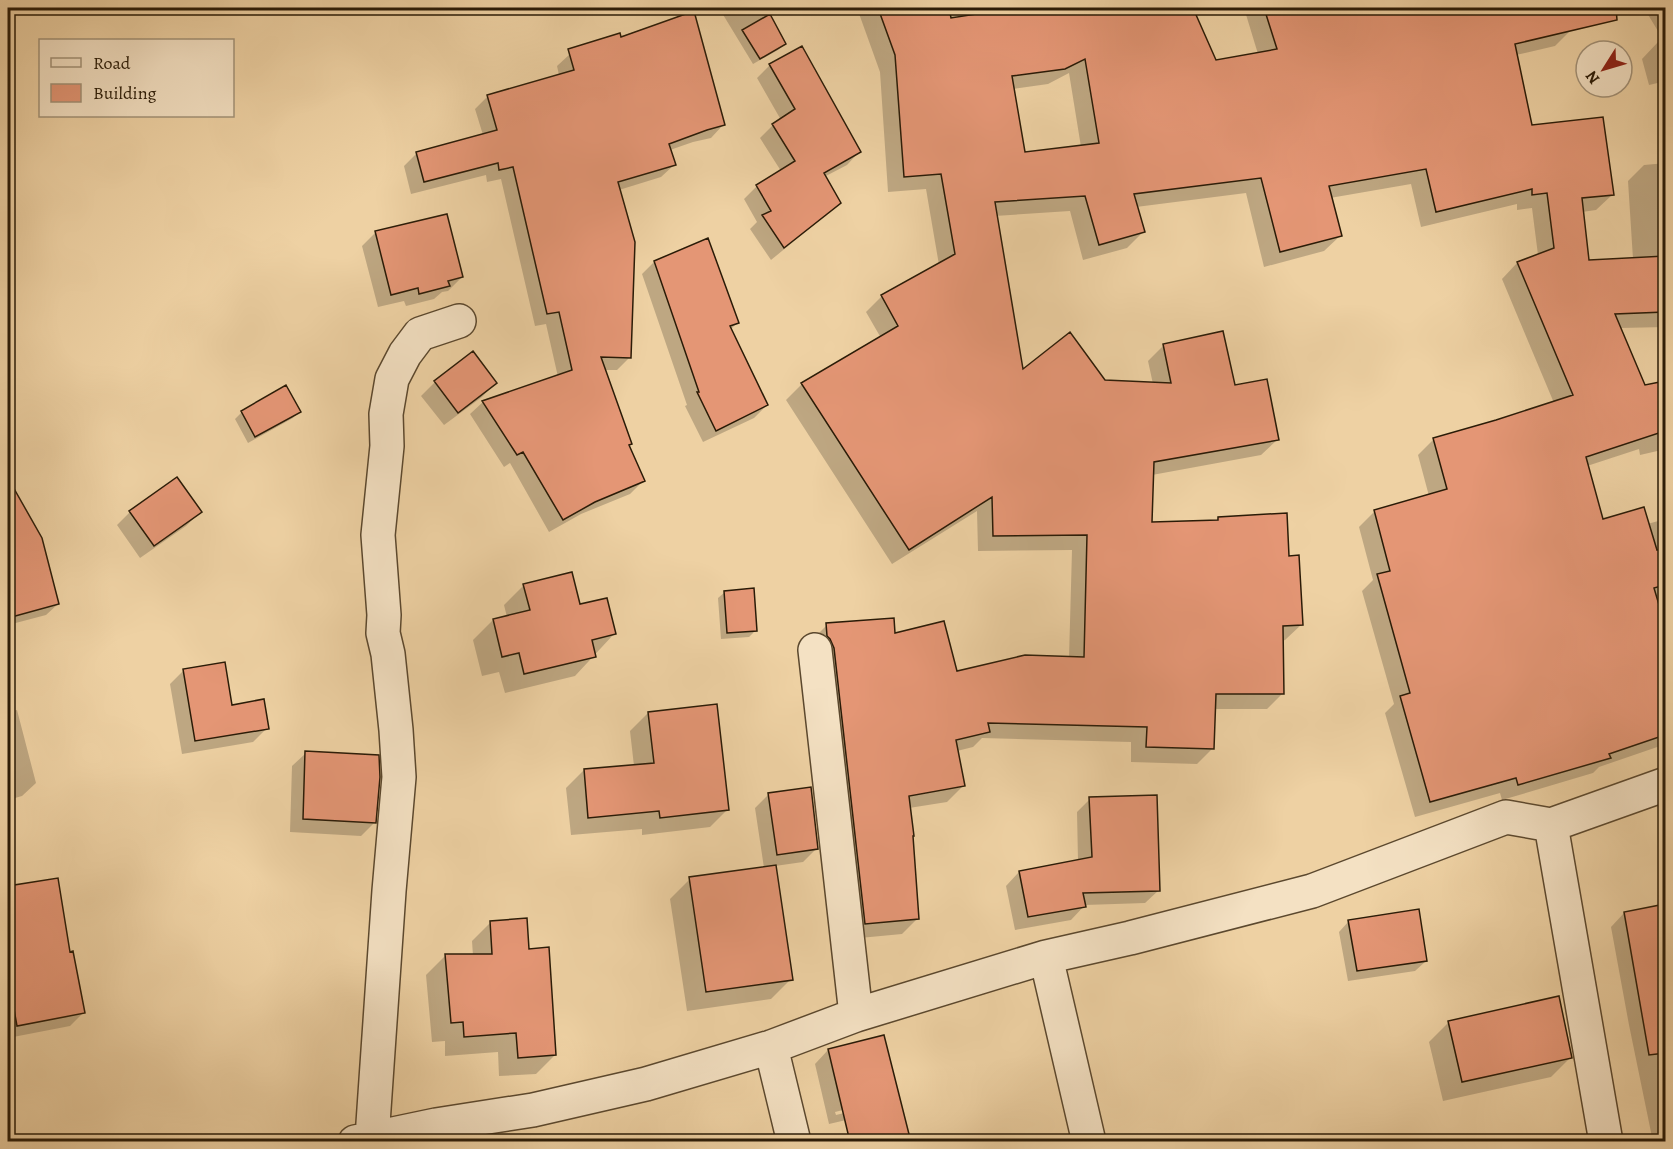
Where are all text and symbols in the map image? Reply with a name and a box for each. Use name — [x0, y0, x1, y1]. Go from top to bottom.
legend — [39, 39, 234, 117]
north arrow — [1574, 39, 1634, 99]
text: Road — [93, 51, 131, 75]
text: N — [1580, 66, 1605, 89]
text: Building — [93, 81, 157, 105]

